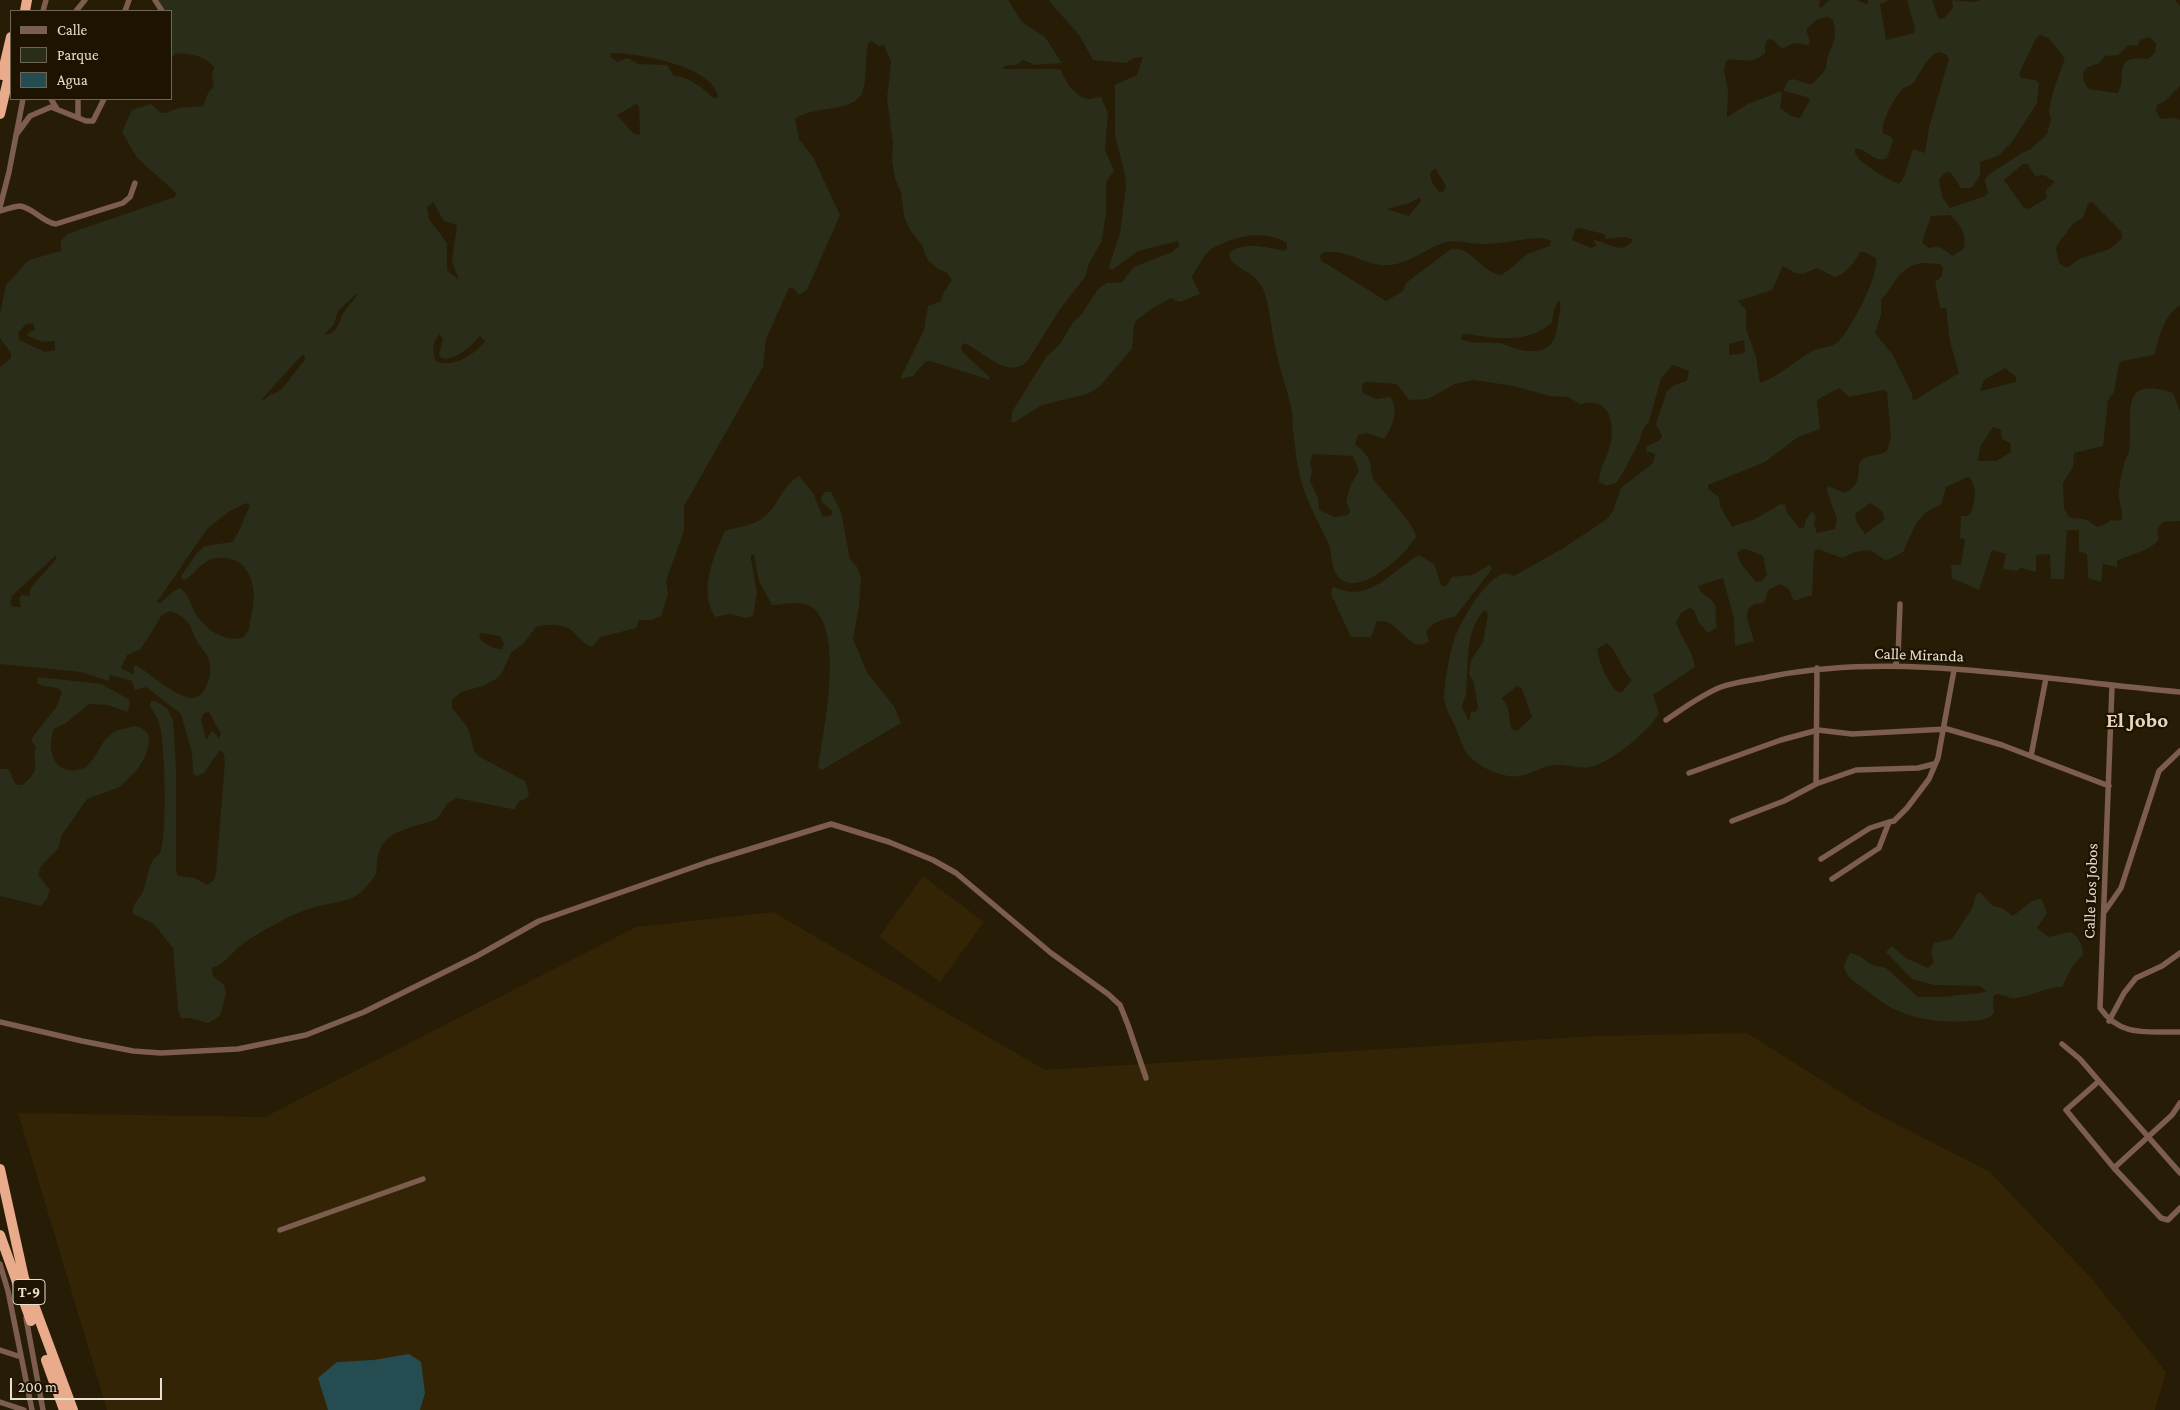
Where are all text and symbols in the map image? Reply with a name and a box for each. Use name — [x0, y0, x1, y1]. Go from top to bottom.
legend — [10, 10, 172, 100]
text: Calle — [57, 22, 87, 38]
text: Parque — [57, 47, 98, 63]
text: Agua — [57, 72, 88, 88]
street label: Calle Miranda — [1874, 644, 1964, 666]
district label: El Jobo — [2106, 708, 2168, 734]
street label: Calle Los Jobos — [2080, 843, 2102, 939]
road number: T-9 — [13, 1280, 45, 1304]
scale bar — [12, 1368, 165, 1400]
text: 200 m — [18, 1379, 57, 1395]

